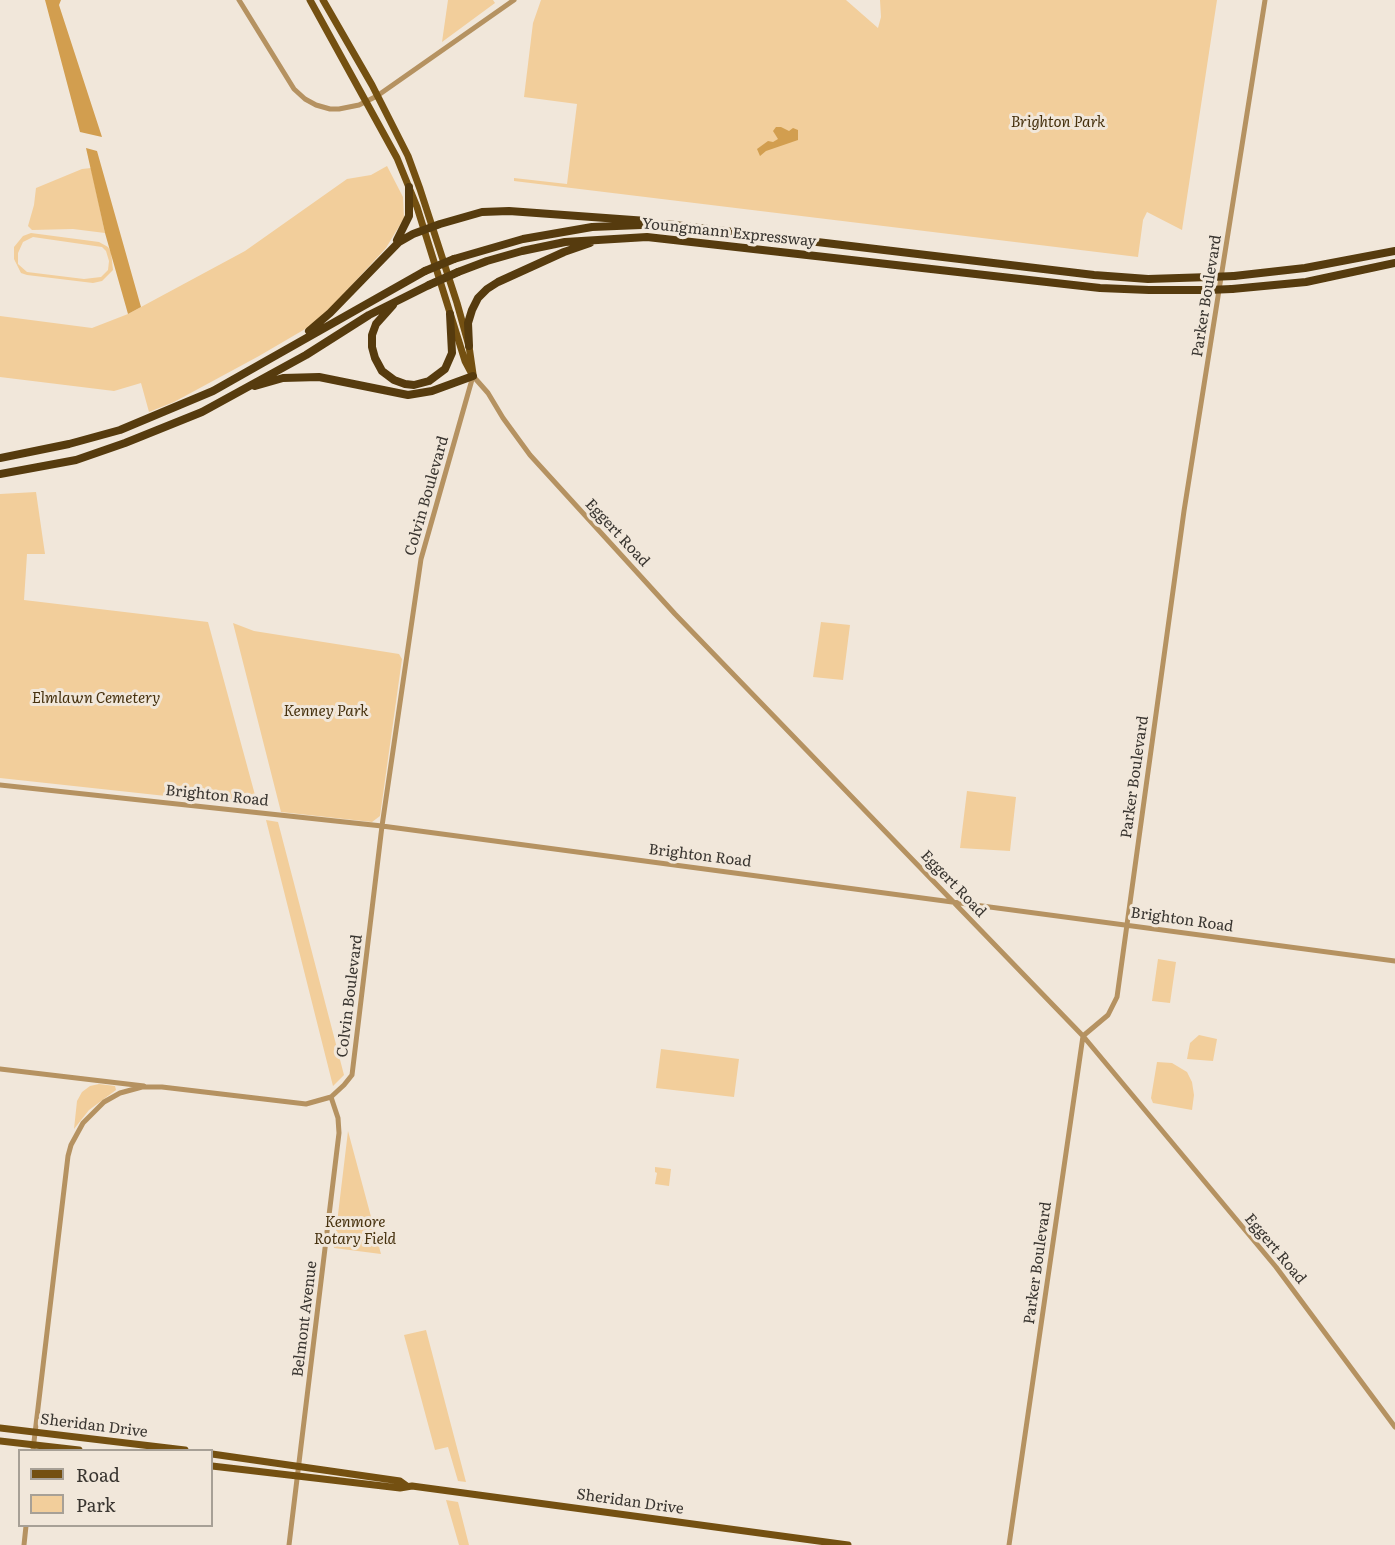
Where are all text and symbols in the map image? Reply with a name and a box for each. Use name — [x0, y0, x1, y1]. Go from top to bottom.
park label: Brighton Park — [1011, 114, 1105, 132]
street label: Youngmann Expressway — [641, 215, 817, 251]
street label: Parker Boulevard — [1188, 233, 1226, 359]
street label: Colvin Boulevard — [401, 434, 453, 558]
street label: Eggert Road — [581, 495, 653, 571]
park label: Elmlawn Cemetery — [32, 690, 160, 708]
park label: Kenney Park — [284, 703, 368, 721]
street label: Parker Boulevard — [1117, 714, 1153, 840]
street label: Brighton Road — [165, 782, 269, 810]
street label: Brighton Road — [647, 841, 753, 871]
street label: Eggert Road — [917, 847, 989, 921]
street label: Brighton Road — [1129, 904, 1235, 936]
street label: Colvin Boulevard — [334, 934, 366, 1058]
street label: Parker Boulevard — [1020, 1200, 1056, 1326]
street label: Eggert Road — [1240, 1210, 1310, 1288]
park label: Kenmore Rotary Field — [314, 1214, 396, 1249]
street label: Belmont Avenue — [289, 1260, 321, 1378]
street label: Sheridan Drive — [39, 1410, 149, 1442]
legend — [18, 1449, 213, 1527]
text: Road — [76, 1461, 120, 1488]
street label: Sheridan Drive — [575, 1486, 685, 1518]
text: Park — [76, 1491, 115, 1518]

